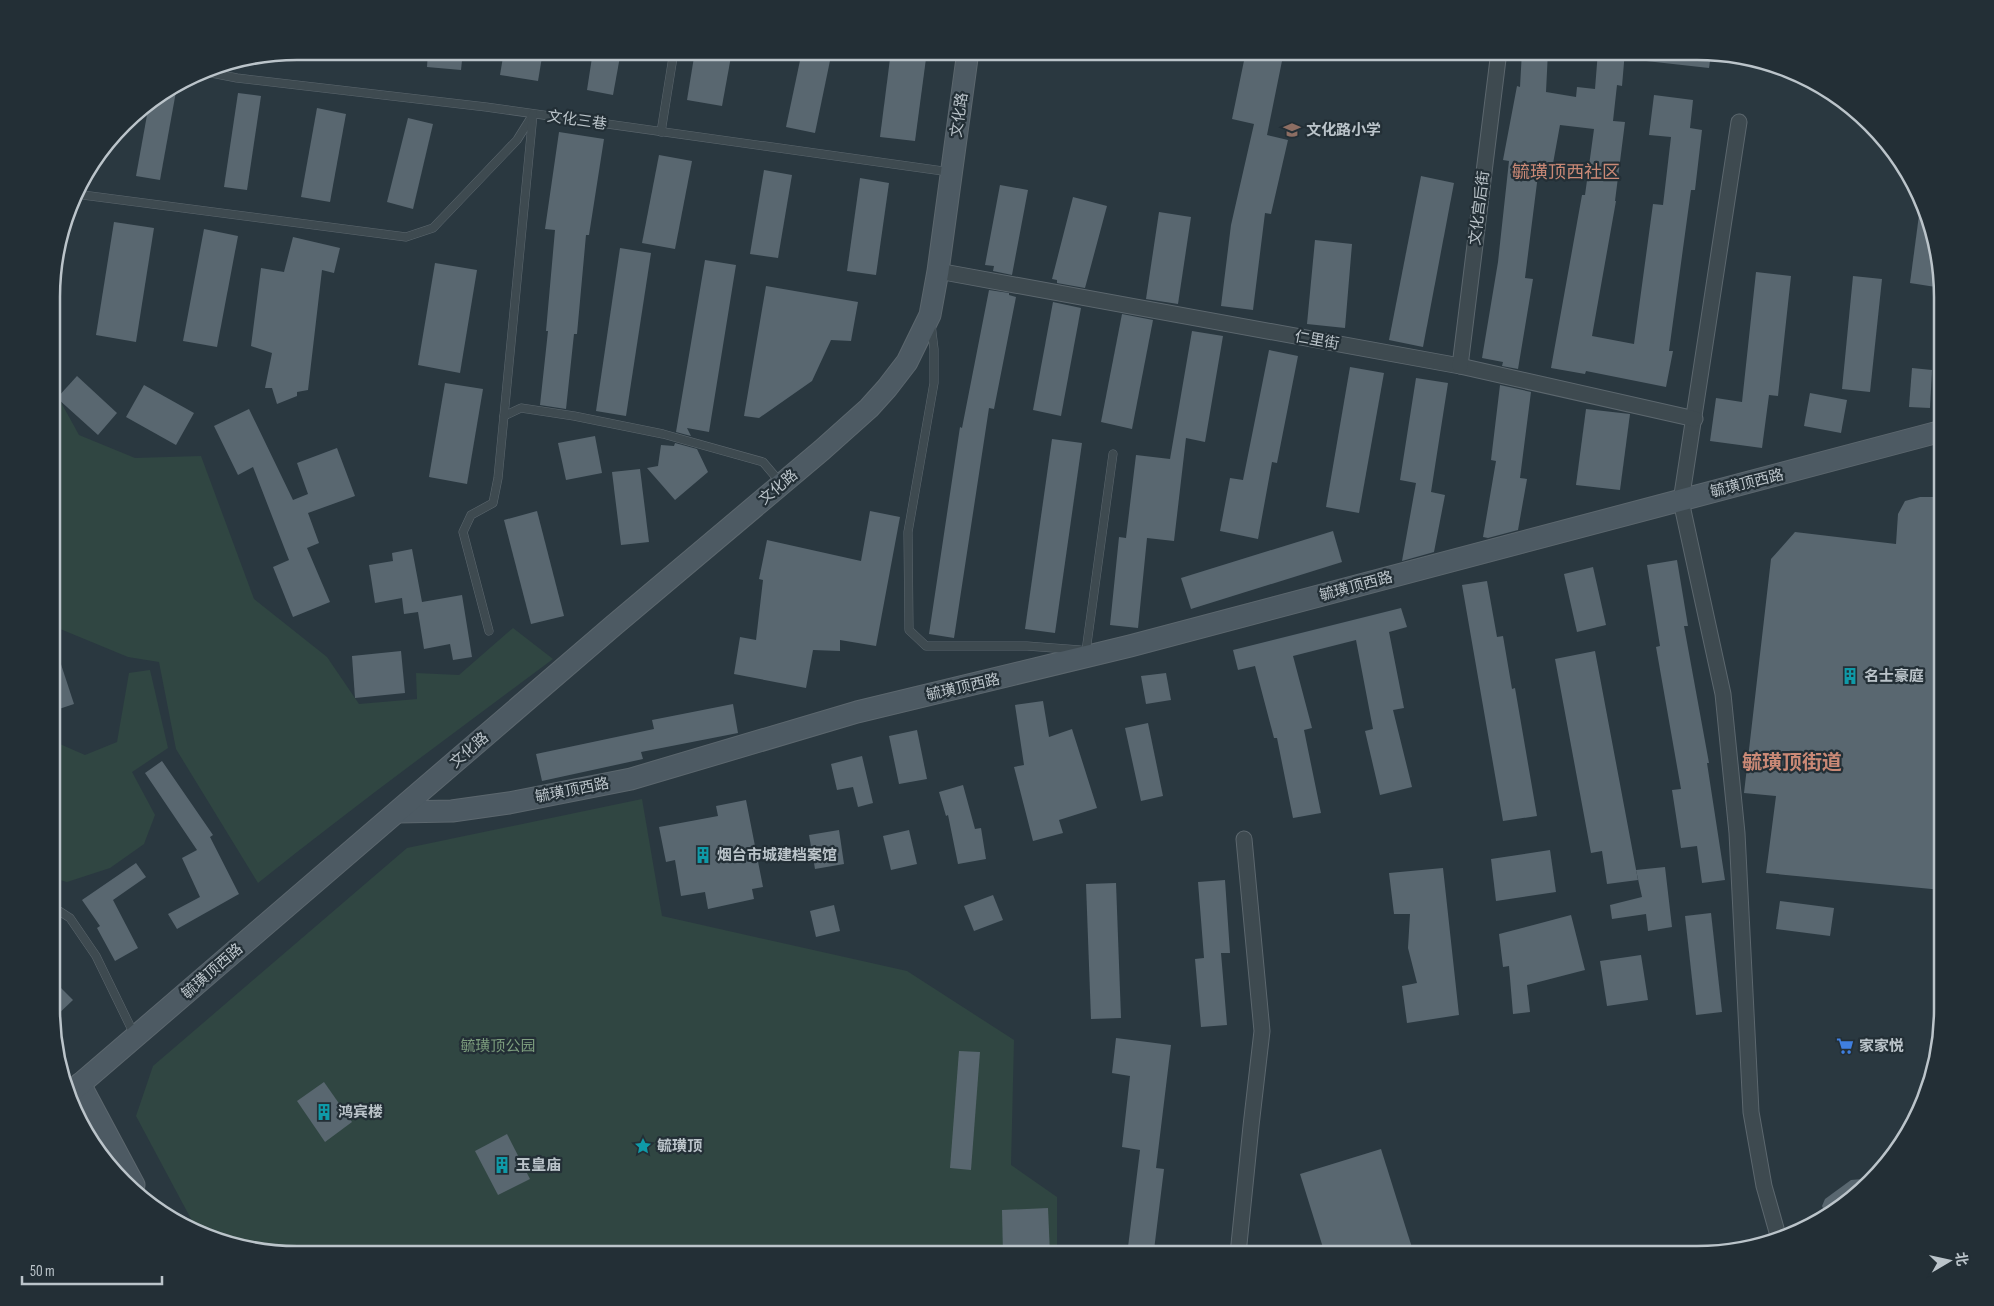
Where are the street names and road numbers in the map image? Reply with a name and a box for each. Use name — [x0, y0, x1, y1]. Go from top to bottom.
street label: 文化路 — [947, 91, 972, 139]
street label: 文化三巷 — [546, 107, 608, 134]
street label: 文化宫后街 — [1465, 170, 1493, 246]
street label: 仁里街 — [1293, 327, 1341, 354]
street label: 毓璜顶西路 — [1708, 465, 1786, 502]
street label: 文化路 — [755, 466, 802, 509]
street label: 毓璜顶西路 — [1317, 568, 1395, 605]
street label: 毓璜顶西路 — [924, 670, 1002, 705]
street label: 文化路 — [446, 728, 493, 772]
street label: 毓璜顶西路 — [533, 774, 611, 807]
street label: 毓璜顶西路 — [178, 940, 247, 1003]

